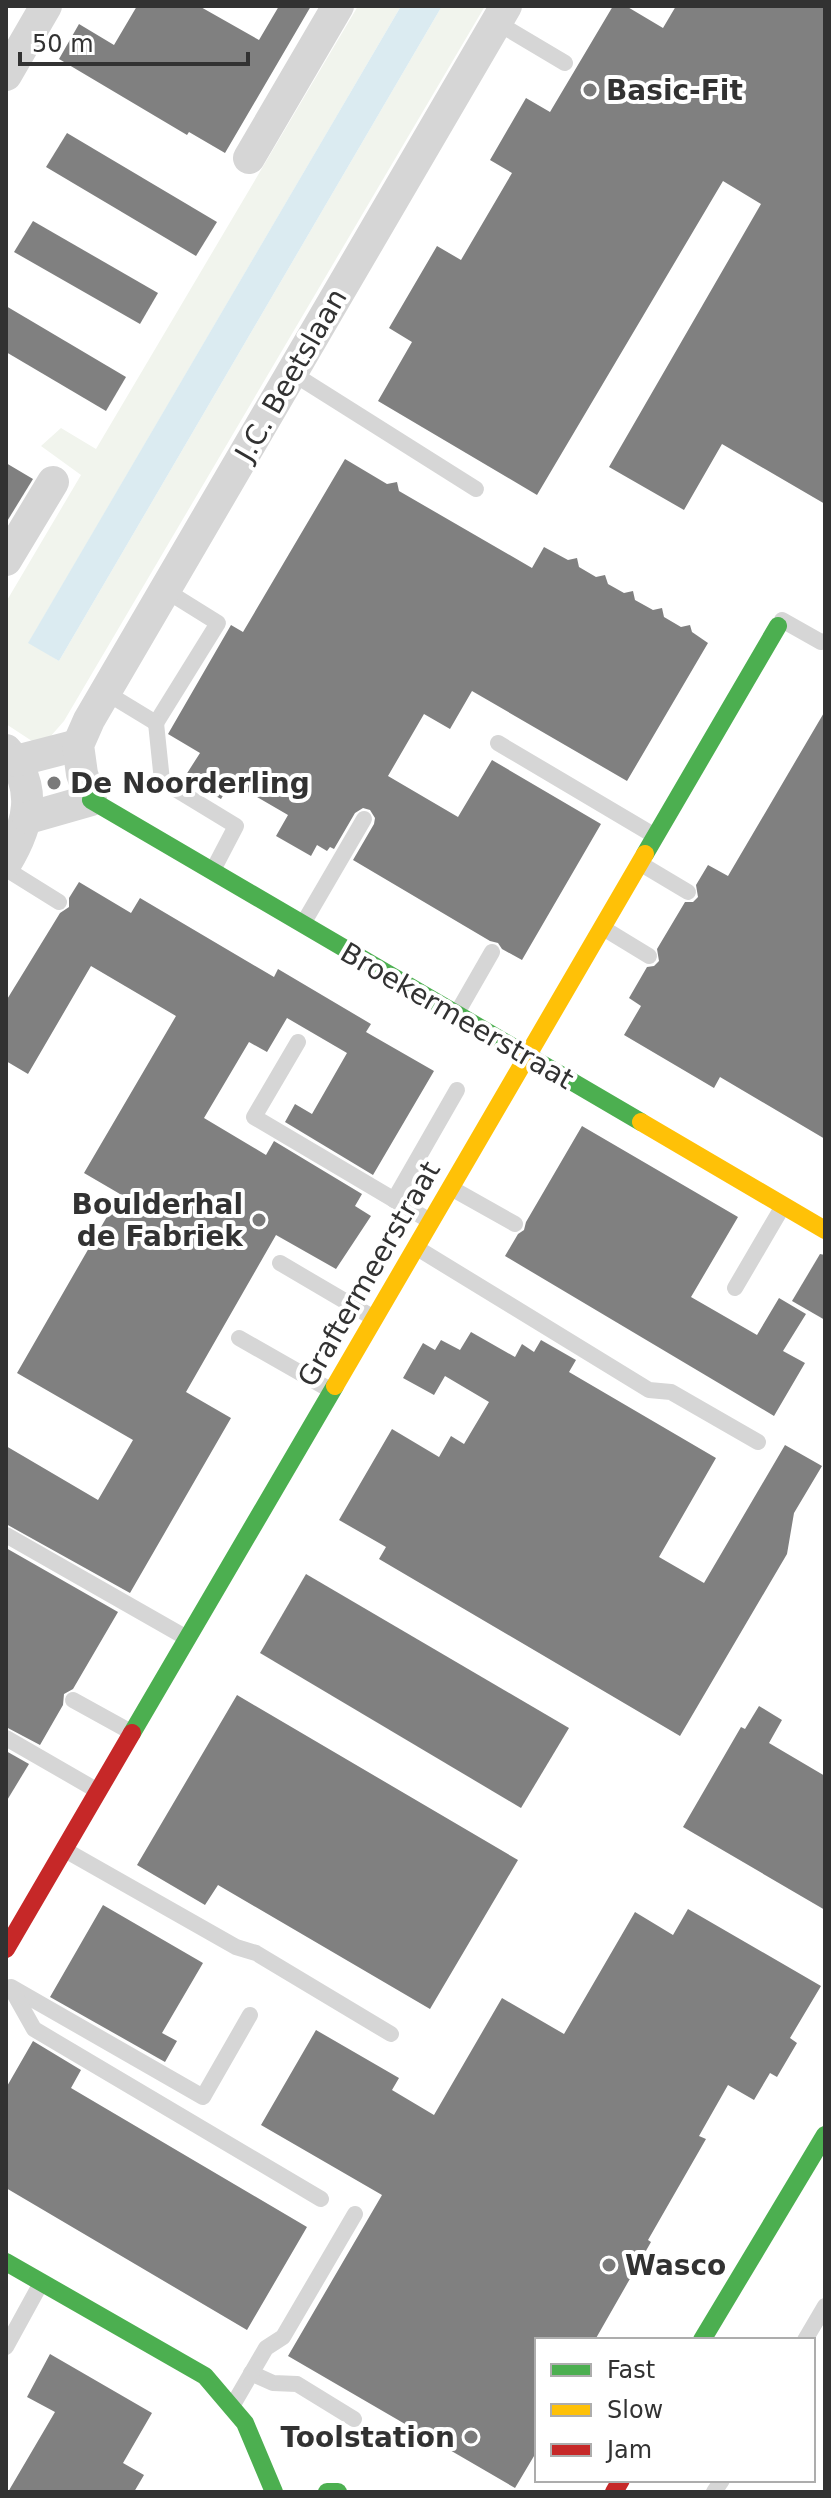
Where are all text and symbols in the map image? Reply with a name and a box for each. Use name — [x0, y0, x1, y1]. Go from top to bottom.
scale bar — [20, 16, 248, 66]
text: 50 m — [32, 30, 94, 58]
place label: Basic-Fit — [606, 74, 743, 107]
marker: Basic-Fit — [581, 81, 599, 99]
street label: J.C. Beetslaan — [227, 283, 354, 469]
place label: De Noorderling — [70, 767, 310, 800]
marker: De Noorderling — [45, 774, 63, 792]
street label: Broekermeerstraat — [335, 936, 579, 1096]
street label: Graftermeerstraat — [291, 1156, 447, 1392]
place label: Boulderhal de Fabriek — [72, 1188, 244, 1253]
marker: Boulderhal de Fabriek — [250, 1211, 268, 1229]
place label: Wasco — [625, 2249, 726, 2282]
marker: Wasco — [600, 2256, 618, 2274]
legend — [535, 2338, 815, 2482]
text: Fast — [607, 2356, 655, 2384]
text: Slow — [607, 2396, 663, 2424]
place label: Toolstation — [280, 2421, 455, 2454]
marker: Toolstation — [462, 2428, 480, 2446]
text: Jam — [605, 2436, 652, 2464]

